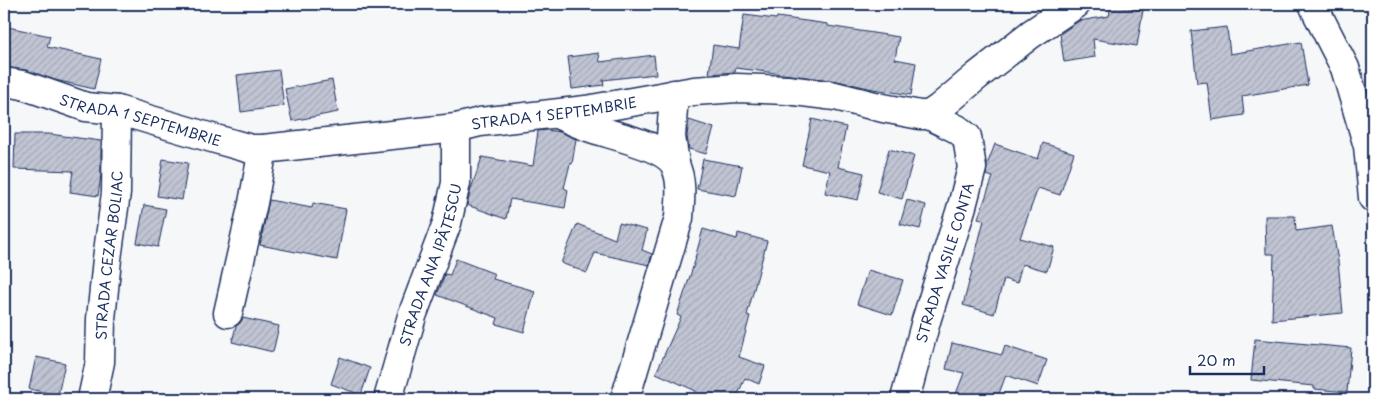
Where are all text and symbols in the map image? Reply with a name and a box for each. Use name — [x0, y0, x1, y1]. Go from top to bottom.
street label: STRADA 1 SEPTEMBRIE — [57, 88, 224, 151]
street label: STRADA 1 SEPTEMBRIE — [469, 91, 638, 134]
street label: STRADA CEZAR BOLIAC — [90, 170, 127, 340]
street label: STRADA VASILE CONTA — [910, 180, 978, 345]
street label: STRADA ANA IPĂTESCU — [393, 181, 466, 348]
scale bar — [1190, 343, 1263, 375]
text: 20 m — [1197, 348, 1236, 371]

